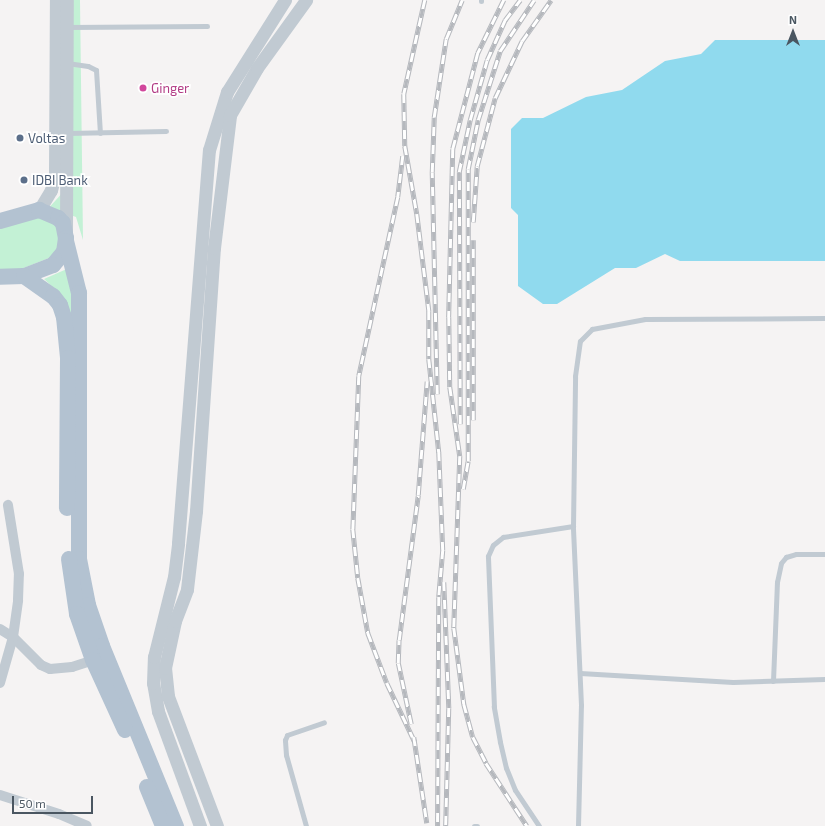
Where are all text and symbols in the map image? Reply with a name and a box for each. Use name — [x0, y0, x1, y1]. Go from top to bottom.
north arrow — [773, 12, 813, 52]
text: N — [789, 13, 797, 26]
place label: Ginger — [151, 80, 189, 96]
marker: Ginger — [138, 83, 148, 93]
place label: Voltas — [28, 130, 65, 146]
marker: Voltas — [15, 133, 25, 143]
place label: IDBI Bank — [32, 172, 88, 188]
marker: IDBI Bank — [19, 175, 29, 185]
scale bar — [14, 788, 95, 814]
text: 50 m — [19, 796, 46, 810]

